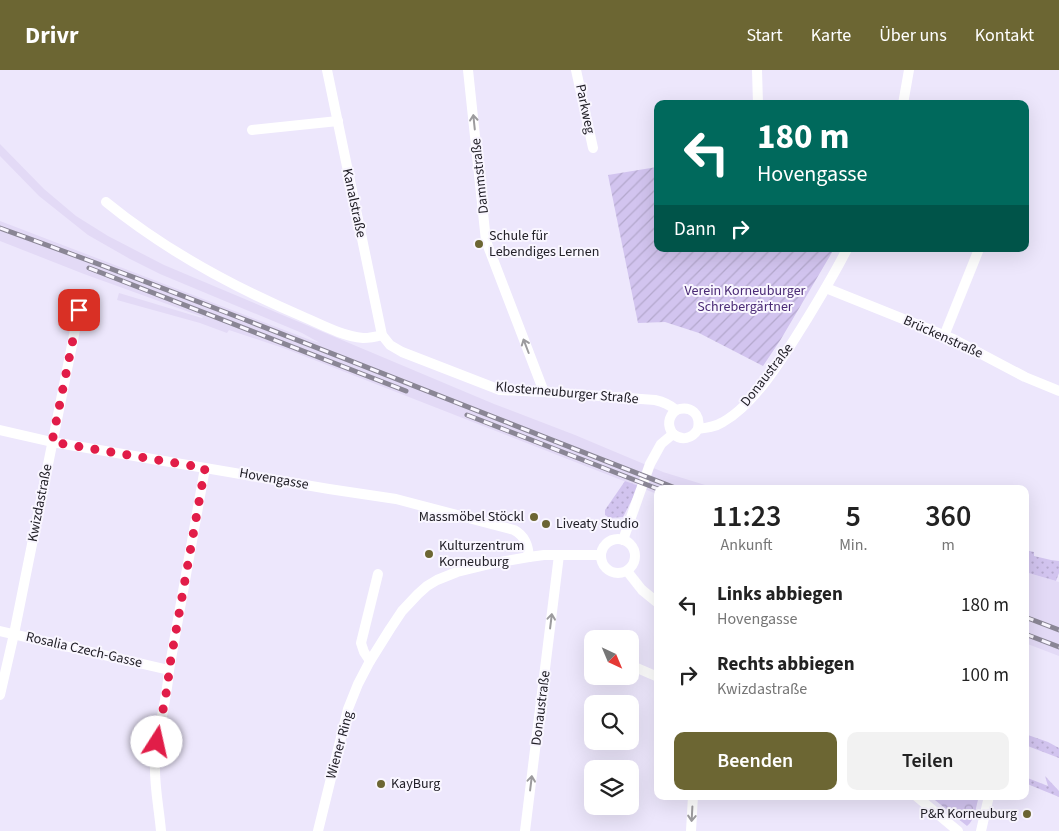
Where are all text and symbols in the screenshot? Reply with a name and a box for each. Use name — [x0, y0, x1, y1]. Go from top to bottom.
text: Drivr — [25, 18, 79, 53]
text: Start — [746, 23, 783, 48]
text: Karte — [811, 23, 851, 48]
text: Über uns — [879, 23, 947, 48]
text: Kontakt — [975, 23, 1034, 48]
street label: Parkweg — [570, 82, 600, 136]
text: 180 m — [757, 112, 849, 162]
one-way arrow — [469, 114, 479, 130]
icon: left — [674, 120, 739, 185]
street label: Dammstraße — [466, 137, 494, 215]
text: Hovengasse — [757, 158, 868, 190]
street label: Kanalstraße — [337, 167, 371, 240]
icon: right — [726, 215, 754, 243]
text: Dann — [674, 216, 716, 243]
place label: Schule für Lebendiges Lernen — [489, 226, 599, 262]
marker: Schule für Lebendiges Lernen — [473, 238, 485, 250]
park label: Verein Korneuburger Schrebergärtner — [685, 281, 806, 317]
pin — [58, 289, 100, 331]
icon: arrive — [65, 296, 93, 324]
street label: Brückenstraße — [900, 311, 986, 363]
one-way arrow — [521, 339, 530, 354]
street label: Donaustraße — [736, 339, 798, 411]
street label: Klosterneuburger Straße — [495, 377, 639, 409]
street label: Kwizdastraße — [23, 462, 57, 544]
street label: Hovengasse — [238, 463, 310, 495]
text: 11:23 — [712, 495, 781, 538]
text: 5 — [846, 495, 861, 538]
text: 360 — [925, 495, 971, 538]
place label: Massmöbel Stöckl — [419, 507, 524, 527]
marker: Massmöbel Stöckl — [528, 511, 540, 523]
place label: Liveaty Studio — [556, 514, 639, 534]
marker: Liveaty Studio — [540, 518, 552, 530]
text: Ankunft — [721, 534, 773, 556]
text: Min. — [839, 534, 867, 556]
text: m — [942, 534, 955, 556]
place label: Kulturzentrum Korneuburg — [439, 536, 524, 572]
marker: Kulturzentrum Korneuburg — [423, 548, 435, 560]
text: Links abbiegen — [717, 581, 843, 608]
icon: left — [674, 591, 702, 619]
text: 180 m — [961, 592, 1009, 619]
text: Hovengasse — [717, 608, 797, 630]
one-way arrow — [547, 614, 557, 630]
street label: Rosalia Czech-Gasse — [24, 627, 144, 673]
north arrow — [584, 630, 639, 685]
map controls — [584, 630, 639, 815]
text: Rechts abbiegen — [717, 651, 855, 678]
icon: right — [674, 661, 702, 689]
text: 100 m — [961, 662, 1009, 689]
street label: Donaustraße — [526, 669, 556, 747]
text: Kwizdastraße — [717, 678, 807, 700]
button: search — [584, 695, 639, 750]
street label: Wiener Ring — [321, 709, 359, 781]
position arrow — [130, 715, 182, 767]
button: Beenden — [674, 732, 837, 790]
button: Teilen — [847, 732, 1009, 790]
button: layers — [584, 760, 639, 815]
place label: KayBurg — [391, 774, 440, 794]
one-way arrow — [526, 775, 536, 791]
marker: KayBurg — [375, 778, 387, 790]
place label: P&R Korneuburg — [920, 804, 1017, 824]
one-way arrow — [688, 805, 697, 821]
marker: P&R Korneuburg — [1021, 808, 1033, 820]

